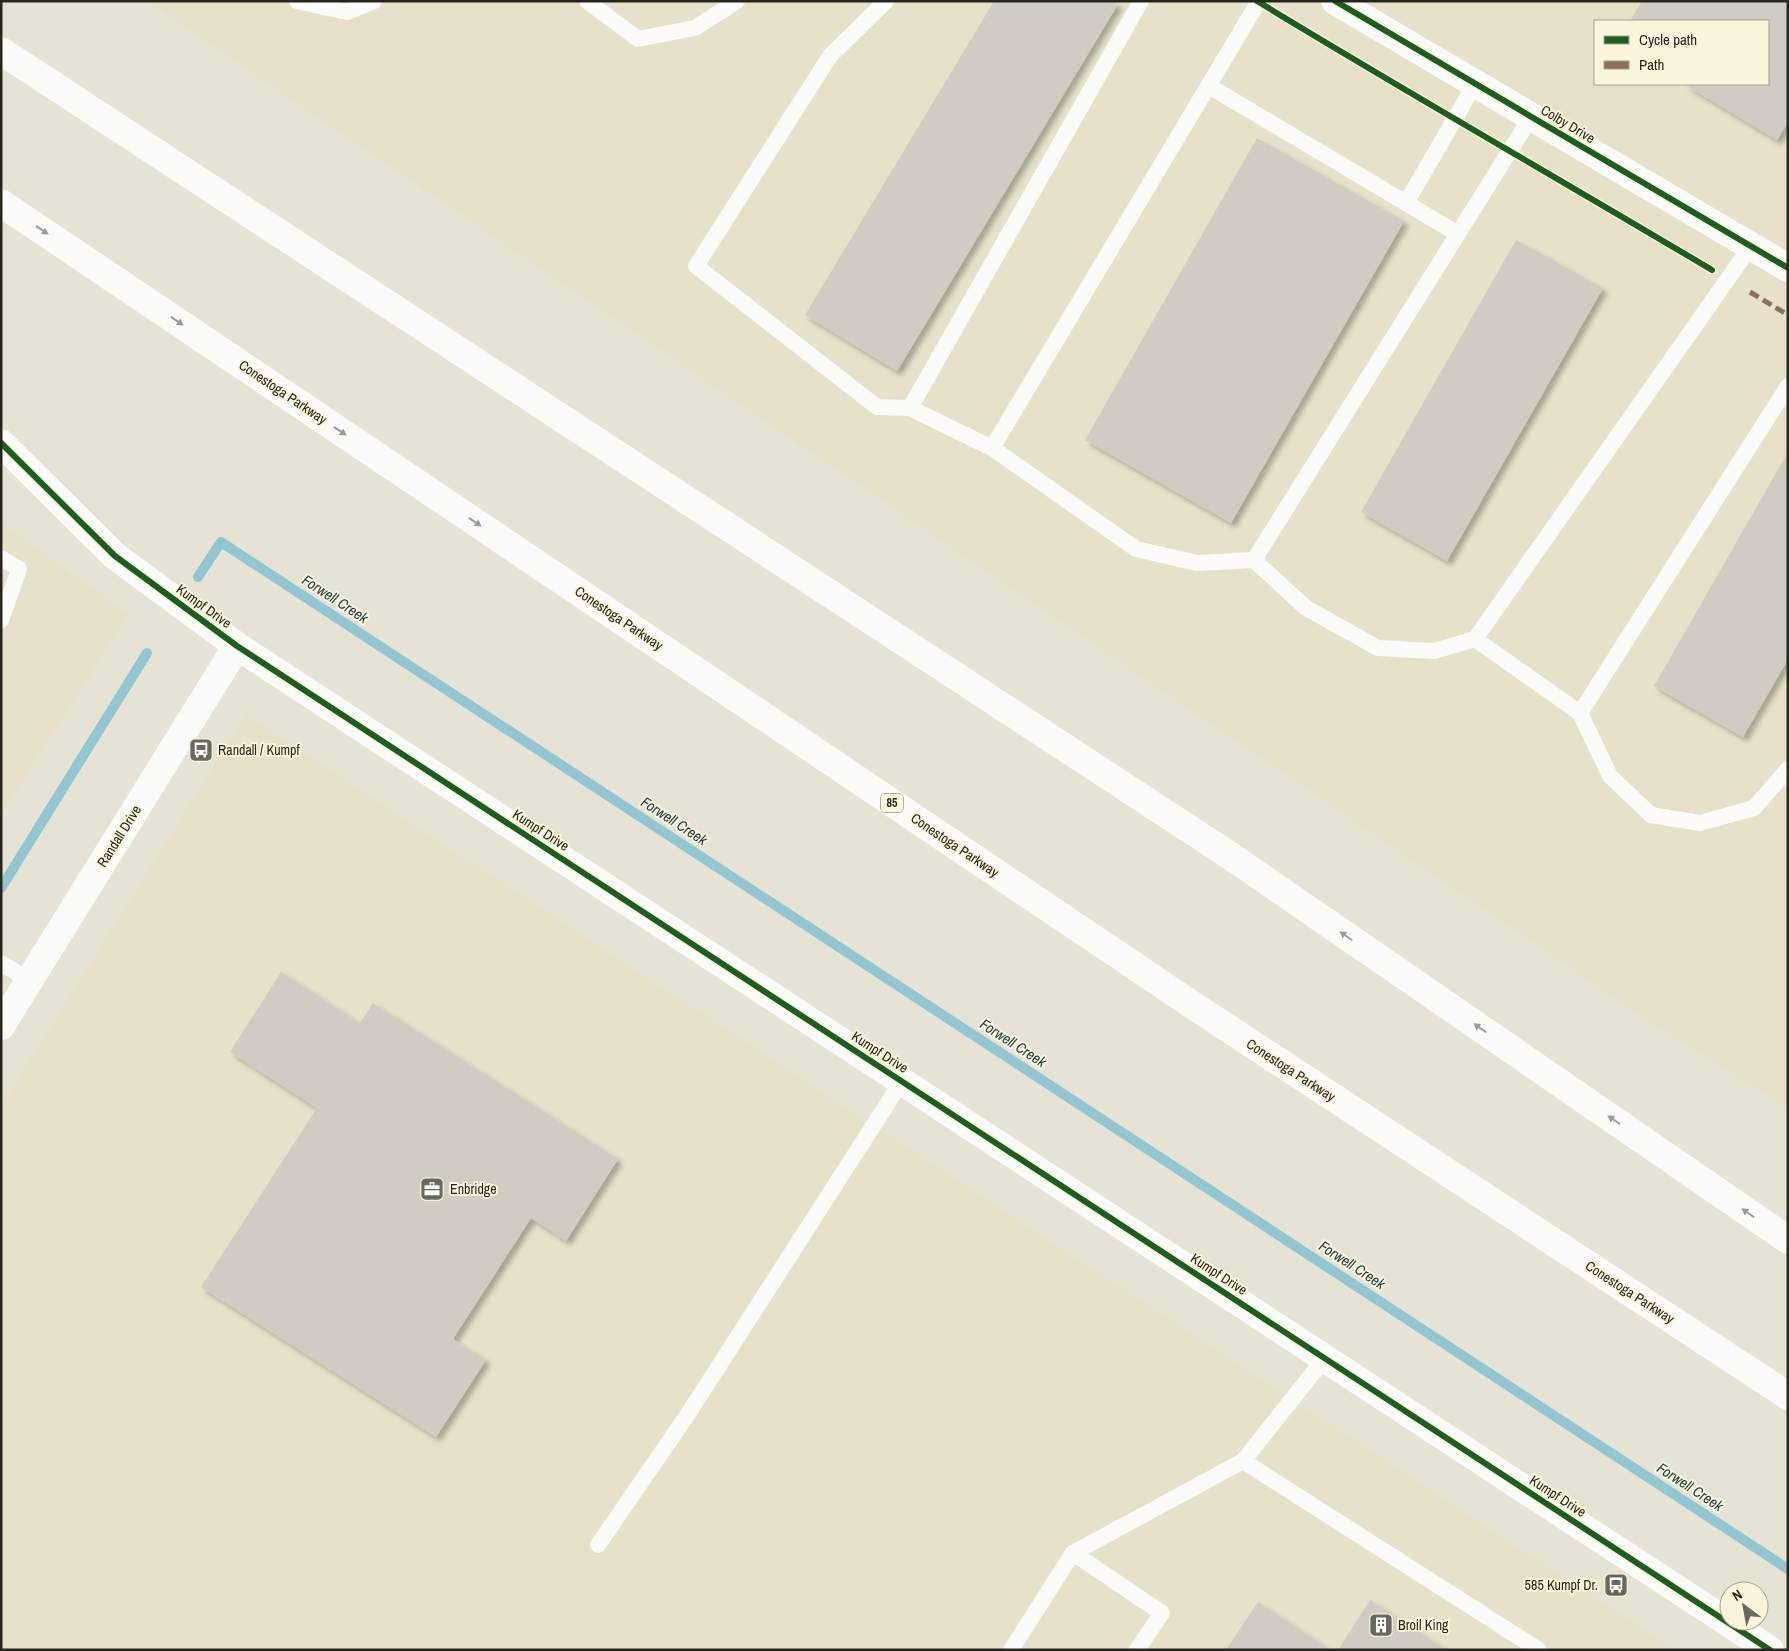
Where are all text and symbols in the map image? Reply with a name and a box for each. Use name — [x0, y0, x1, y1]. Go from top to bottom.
legend — [1594, 20, 1769, 85]
text: Cycle path — [1639, 29, 1697, 50]
text: Path — [1639, 54, 1664, 75]
street label: Colby Drive — [1538, 101, 1598, 147]
one-way arrow — [35, 225, 48, 235]
one-way arrow — [170, 316, 183, 326]
street label: Conestoga Parkway — [235, 356, 331, 428]
one-way arrow — [334, 426, 347, 436]
one-way arrow — [468, 517, 482, 527]
water label: Forwell Creek — [298, 569, 373, 628]
street label: Kumpf Drive — [173, 580, 235, 632]
street label: Conestoga Parkway — [571, 582, 667, 654]
bus stop icon: Randall / Kumpf — [188, 737, 214, 763]
place label: Randall / Kumpf — [218, 741, 300, 759]
water label: Forwell Creek — [637, 791, 712, 850]
road number: 85 — [881, 794, 903, 812]
street label: Randall Drive — [93, 802, 145, 870]
street label: Kumpf Drive — [509, 805, 573, 855]
street label: Conestoga Parkway — [907, 809, 1003, 881]
one-way arrow — [1340, 931, 1353, 941]
water label: Forwell Creek — [976, 1013, 1051, 1072]
one-way arrow — [1473, 1023, 1487, 1033]
street label: Kumpf Drive — [848, 1027, 912, 1077]
street label: Conestoga Parkway — [1243, 1034, 1339, 1106]
one-way arrow — [1607, 1115, 1621, 1125]
office icon: Enbridge — [419, 1176, 445, 1202]
place label: Enbridge — [450, 1180, 497, 1198]
one-way arrow — [1741, 1208, 1754, 1218]
water label: Forwell Creek — [1315, 1235, 1390, 1294]
street label: Kumpf Drive — [1187, 1249, 1251, 1299]
street label: Conestoga Parkway — [1582, 1256, 1678, 1328]
water label: Forwell Creek — [1653, 1457, 1728, 1516]
street label: Kumpf Drive — [1526, 1471, 1590, 1521]
bus stop icon: 585 Kumpf Dr. — [1603, 1572, 1629, 1598]
place label: 585 Kumpf Dr. — [1525, 1576, 1598, 1594]
north arrow — [1719, 1581, 1769, 1631]
text: N — [1729, 1585, 1745, 1605]
building icon: Broil King — [1368, 1612, 1394, 1638]
place label: Broil King — [1398, 1616, 1449, 1634]

